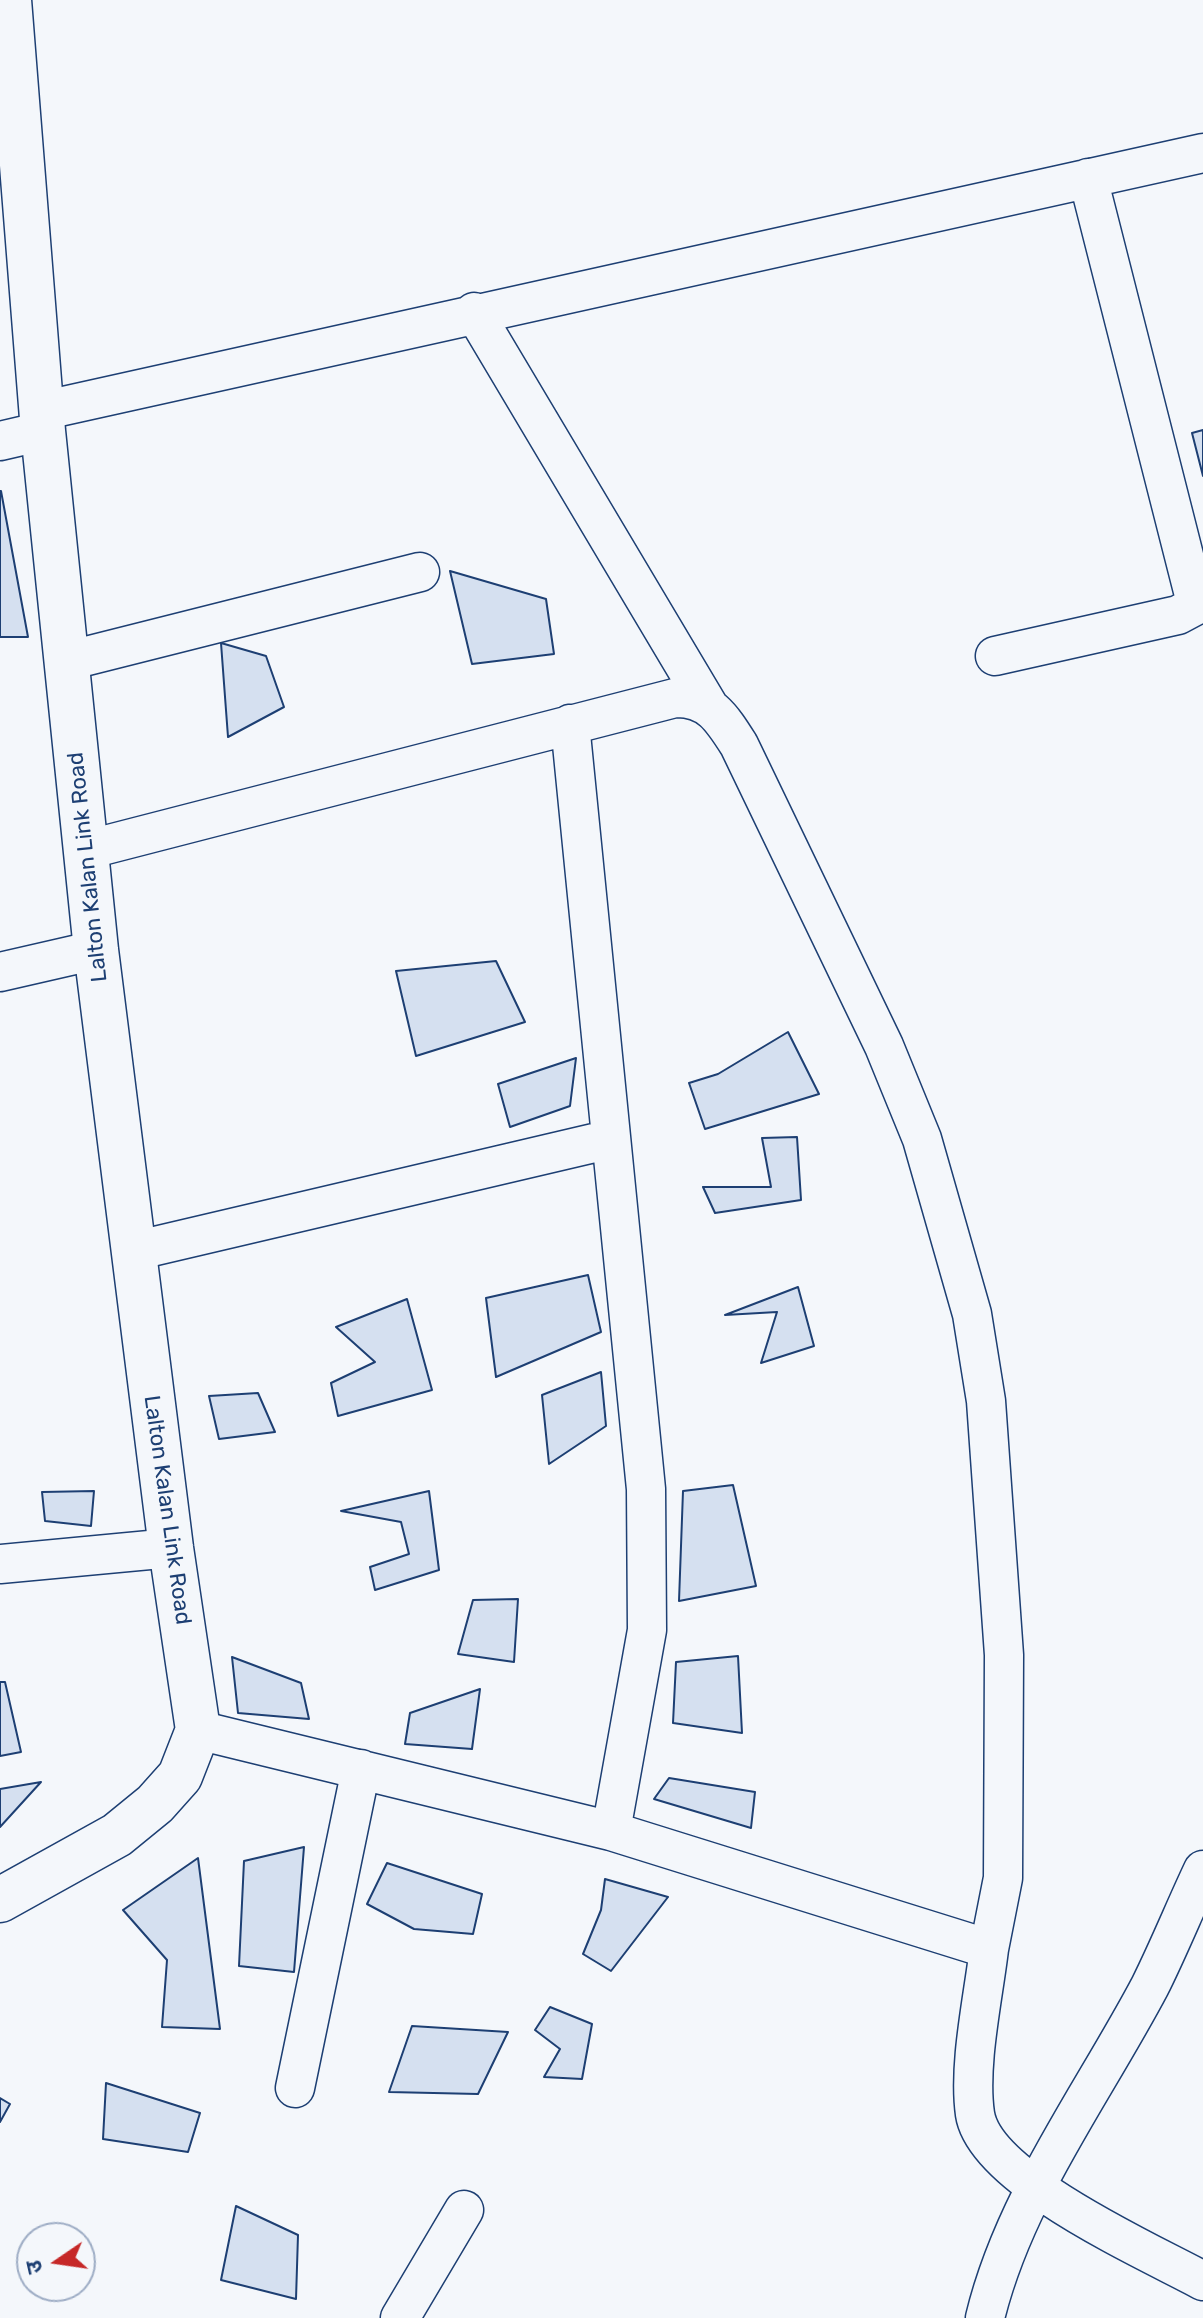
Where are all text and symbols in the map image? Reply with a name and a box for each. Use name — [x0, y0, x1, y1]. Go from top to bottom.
street label: Lalton Kalan Link Road — [63, 751, 113, 983]
street label: Lalton Kalan Link Road — [138, 1394, 196, 1626]
north arrow — [16, 2222, 96, 2302]
text: उ — [19, 2258, 49, 2276]

